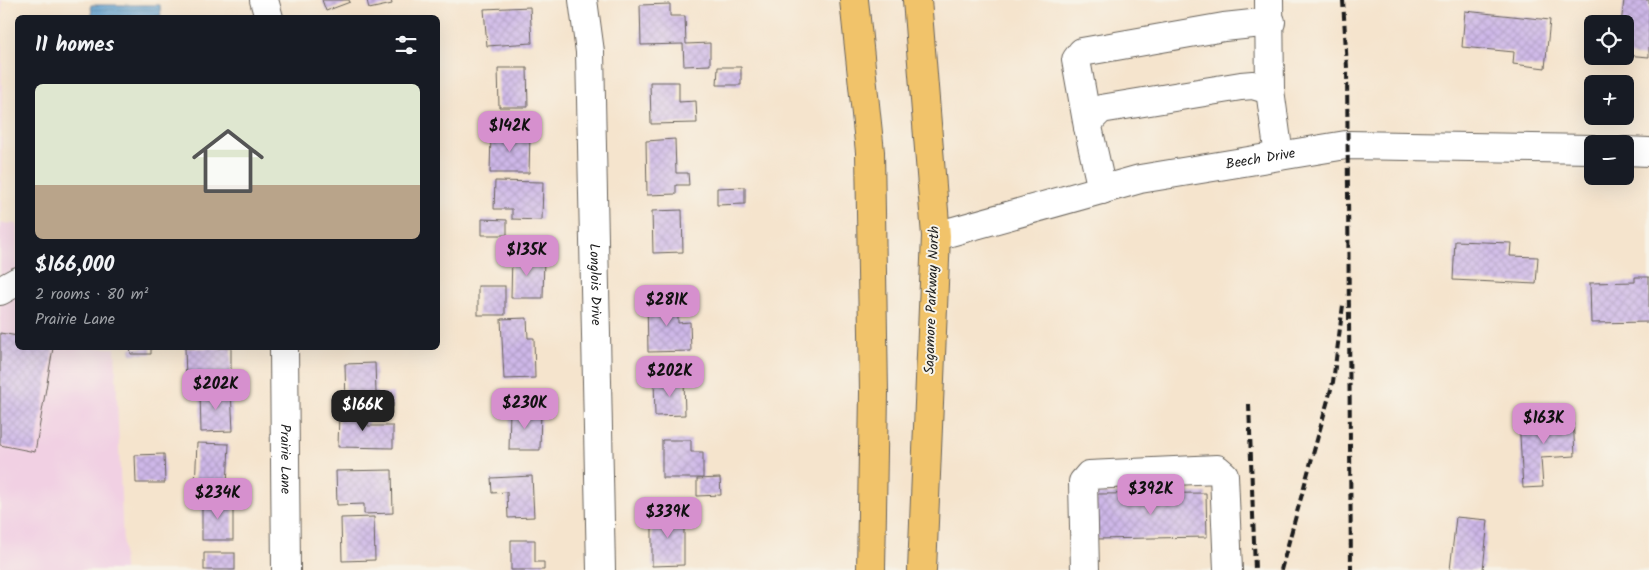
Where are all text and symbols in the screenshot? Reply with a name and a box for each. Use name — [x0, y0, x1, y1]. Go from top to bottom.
map controls — [1584, 15, 1634, 185]
button: locate — [1584, 15, 1634, 65]
text: 11 homes — [35, 29, 114, 62]
icon: filters — [392, 31, 420, 59]
button: + — [1584, 75, 1634, 125]
pin: $142K — [475, 110, 545, 153]
text: $142K — [489, 114, 531, 139]
icon: home — [183, 116, 273, 206]
button: − — [1584, 135, 1634, 185]
street label: Beech Drive — [1224, 142, 1298, 176]
street label: Sagamore Parkway North — [918, 226, 946, 374]
pin: $135K — [492, 234, 562, 277]
text: $135K — [507, 238, 547, 263]
street label: Longlois Drive — [583, 243, 607, 326]
text: $166,000 — [35, 249, 114, 282]
text: 2 rooms · 80 m² — [35, 282, 148, 307]
pin: $281K — [632, 284, 702, 327]
text: $281K — [646, 288, 688, 313]
text: Prairie Lane — [35, 307, 115, 332]
pin: $202K — [635, 356, 705, 398]
text: $202K — [647, 359, 693, 384]
pin: $202K — [181, 368, 251, 411]
text: $202K — [193, 372, 239, 397]
pin: $230K — [490, 388, 560, 430]
pin: $166K — [328, 390, 398, 432]
text: $230K — [502, 391, 548, 416]
text: $166K — [342, 393, 384, 418]
pin: $163K — [1509, 402, 1579, 445]
text: $163K — [1523, 406, 1565, 431]
street label: Prairie Lane — [274, 424, 296, 495]
pin: $392K — [1116, 474, 1186, 516]
text: $392K — [1128, 477, 1174, 502]
pin: $234K — [183, 478, 253, 520]
text: $234K — [195, 481, 241, 506]
pin: $339K — [633, 496, 703, 539]
text: $339K — [646, 500, 690, 525]

